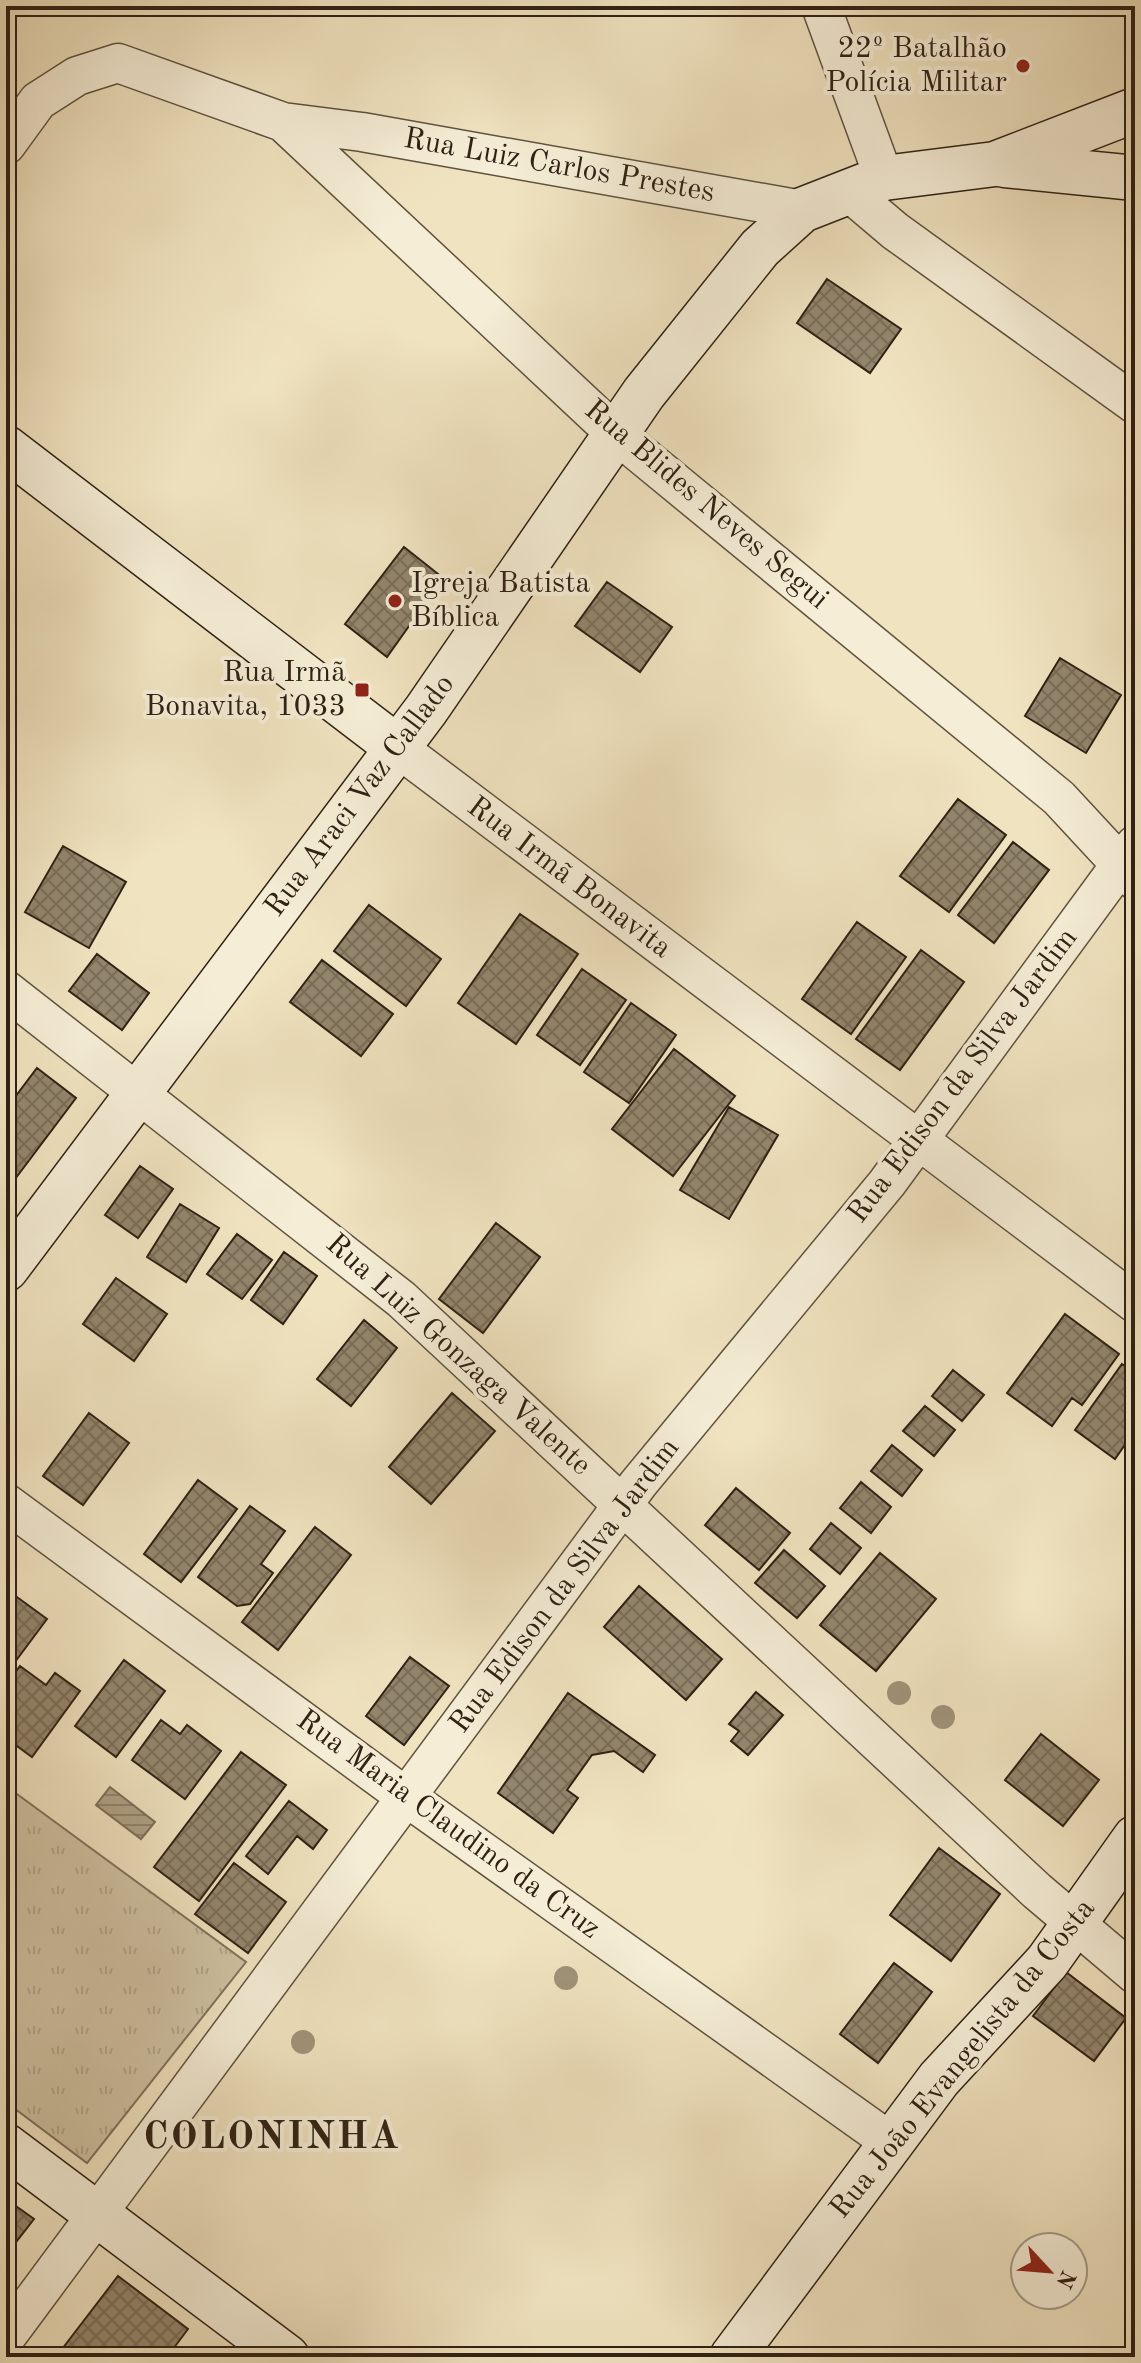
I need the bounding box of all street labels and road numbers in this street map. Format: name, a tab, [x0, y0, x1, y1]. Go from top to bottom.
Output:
street label: Rua Luiz Carlos Prestes	[401, 124, 717, 208]
street label: Rua Blides Neves Segui	[578, 395, 834, 615]
street label: Rua Araci Vaz Callado	[260, 670, 460, 922]
street label: Rua Irmã Bonavita	[461, 792, 677, 964]
street label: Rua Edison da Silva Jardim	[843, 923, 1083, 1229]
street label: Rua Luiz Gonzaga Valente	[320, 1229, 596, 1481]
street label: Rua Edison da Silva Jardim	[445, 1433, 685, 1739]
street label: Rua Maria Claudino da Cruz	[291, 1705, 605, 1945]
street label: Rua João Evangelista da Costa	[825, 1893, 1101, 2225]

